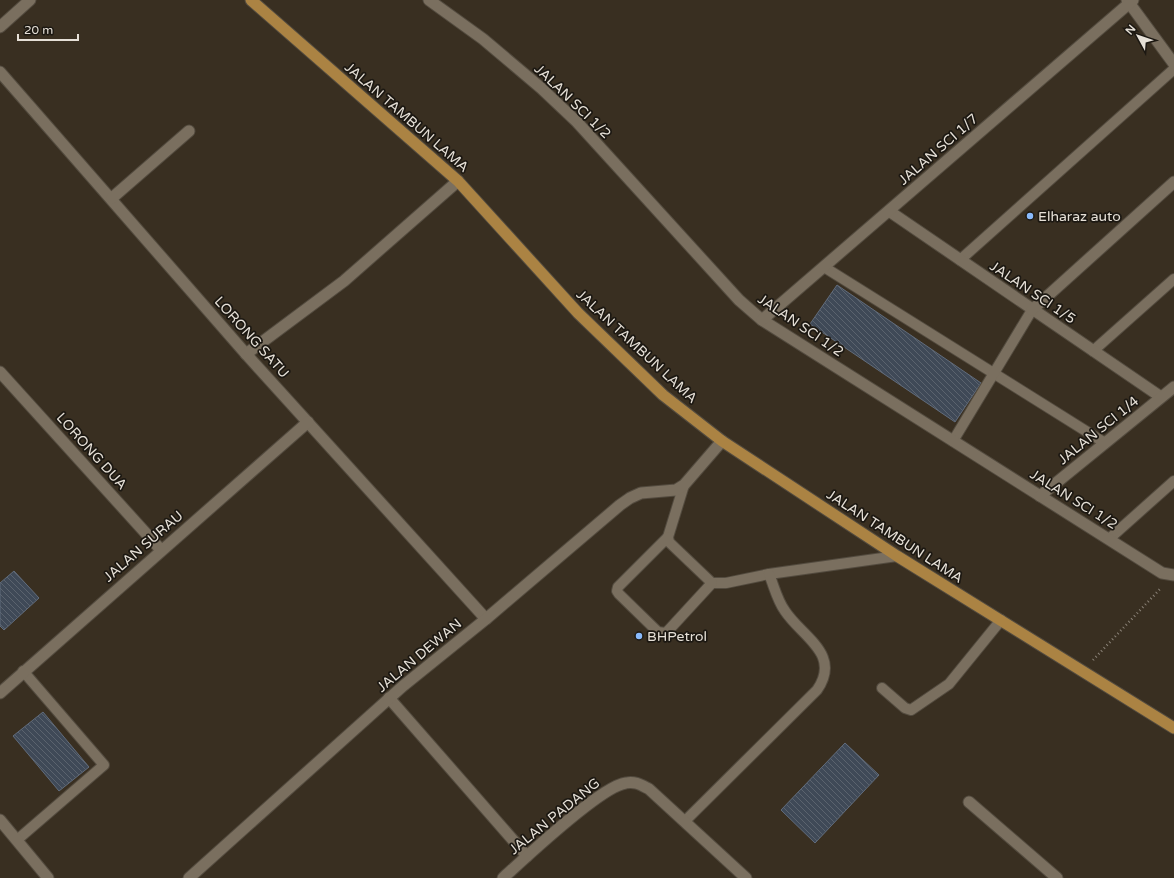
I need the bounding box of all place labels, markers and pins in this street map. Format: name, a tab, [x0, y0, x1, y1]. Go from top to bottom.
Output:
place label: Elharaz auto	[1038, 208, 1121, 225]
marker: Elharaz auto	[1025, 211, 1035, 221]
place label: BHPetrol	[647, 628, 707, 645]
marker: BHPetrol	[634, 631, 644, 641]

